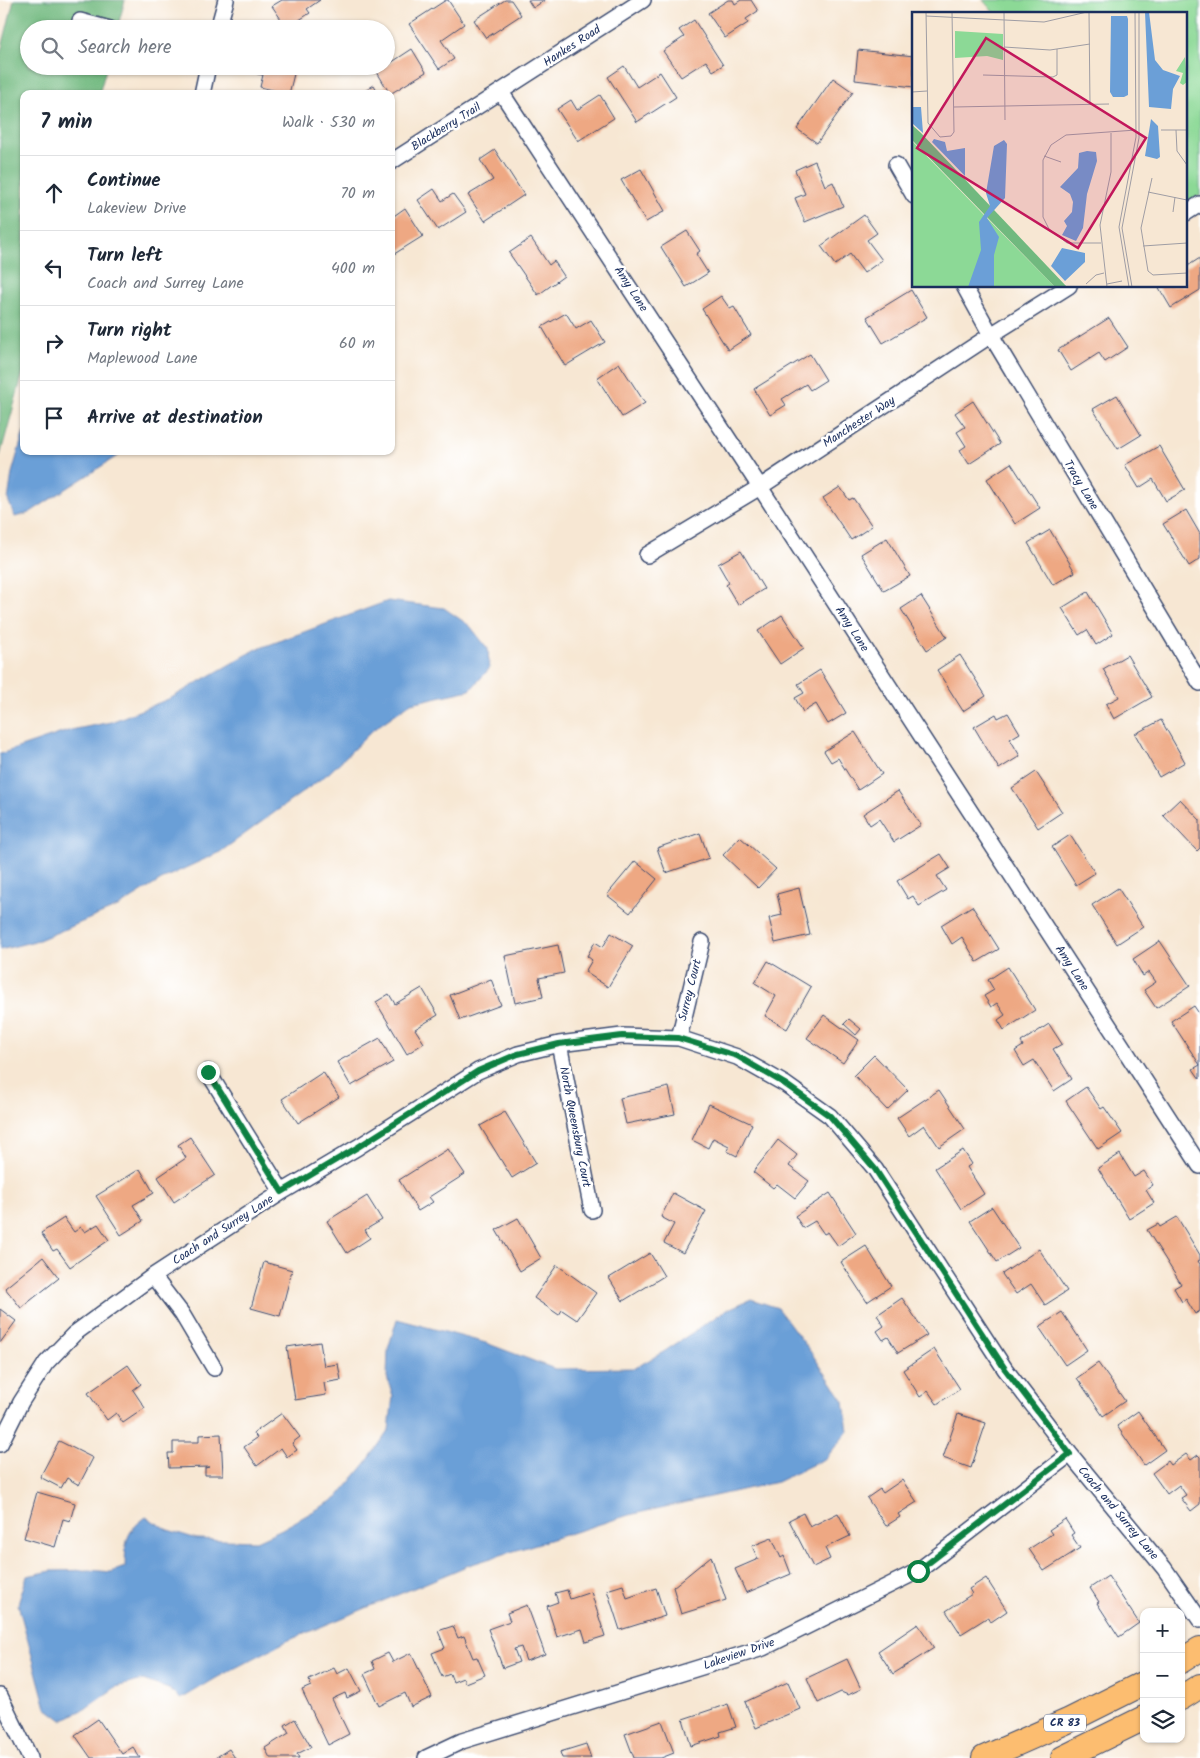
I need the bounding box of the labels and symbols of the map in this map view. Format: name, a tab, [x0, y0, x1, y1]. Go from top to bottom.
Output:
inset map	[912, 12, 1188, 288]
street label: Hankes Road	[540, 20, 605, 72]
street label: Blackberry Trail	[407, 98, 485, 156]
street label: Amy Lane	[609, 262, 653, 316]
street label: Manchester Way	[819, 391, 899, 453]
street label: Tracy Lane	[1058, 456, 1104, 514]
street label: Amy Lane	[830, 602, 874, 656]
street label: Amy Lane	[1050, 941, 1094, 995]
street label: Surrey Court	[673, 957, 707, 1023]
route end	[197, 1061, 220, 1084]
street label: North Queensbury Court	[554, 1065, 596, 1189]
street label: Coach and Surrey Lane	[169, 1190, 278, 1270]
street label: Coach and Surrey Lane	[1073, 1462, 1163, 1565]
route start	[907, 1560, 930, 1583]
street label: Lakeview Drive	[701, 1633, 778, 1675]
road number: CR 83	[1044, 1715, 1086, 1732]

